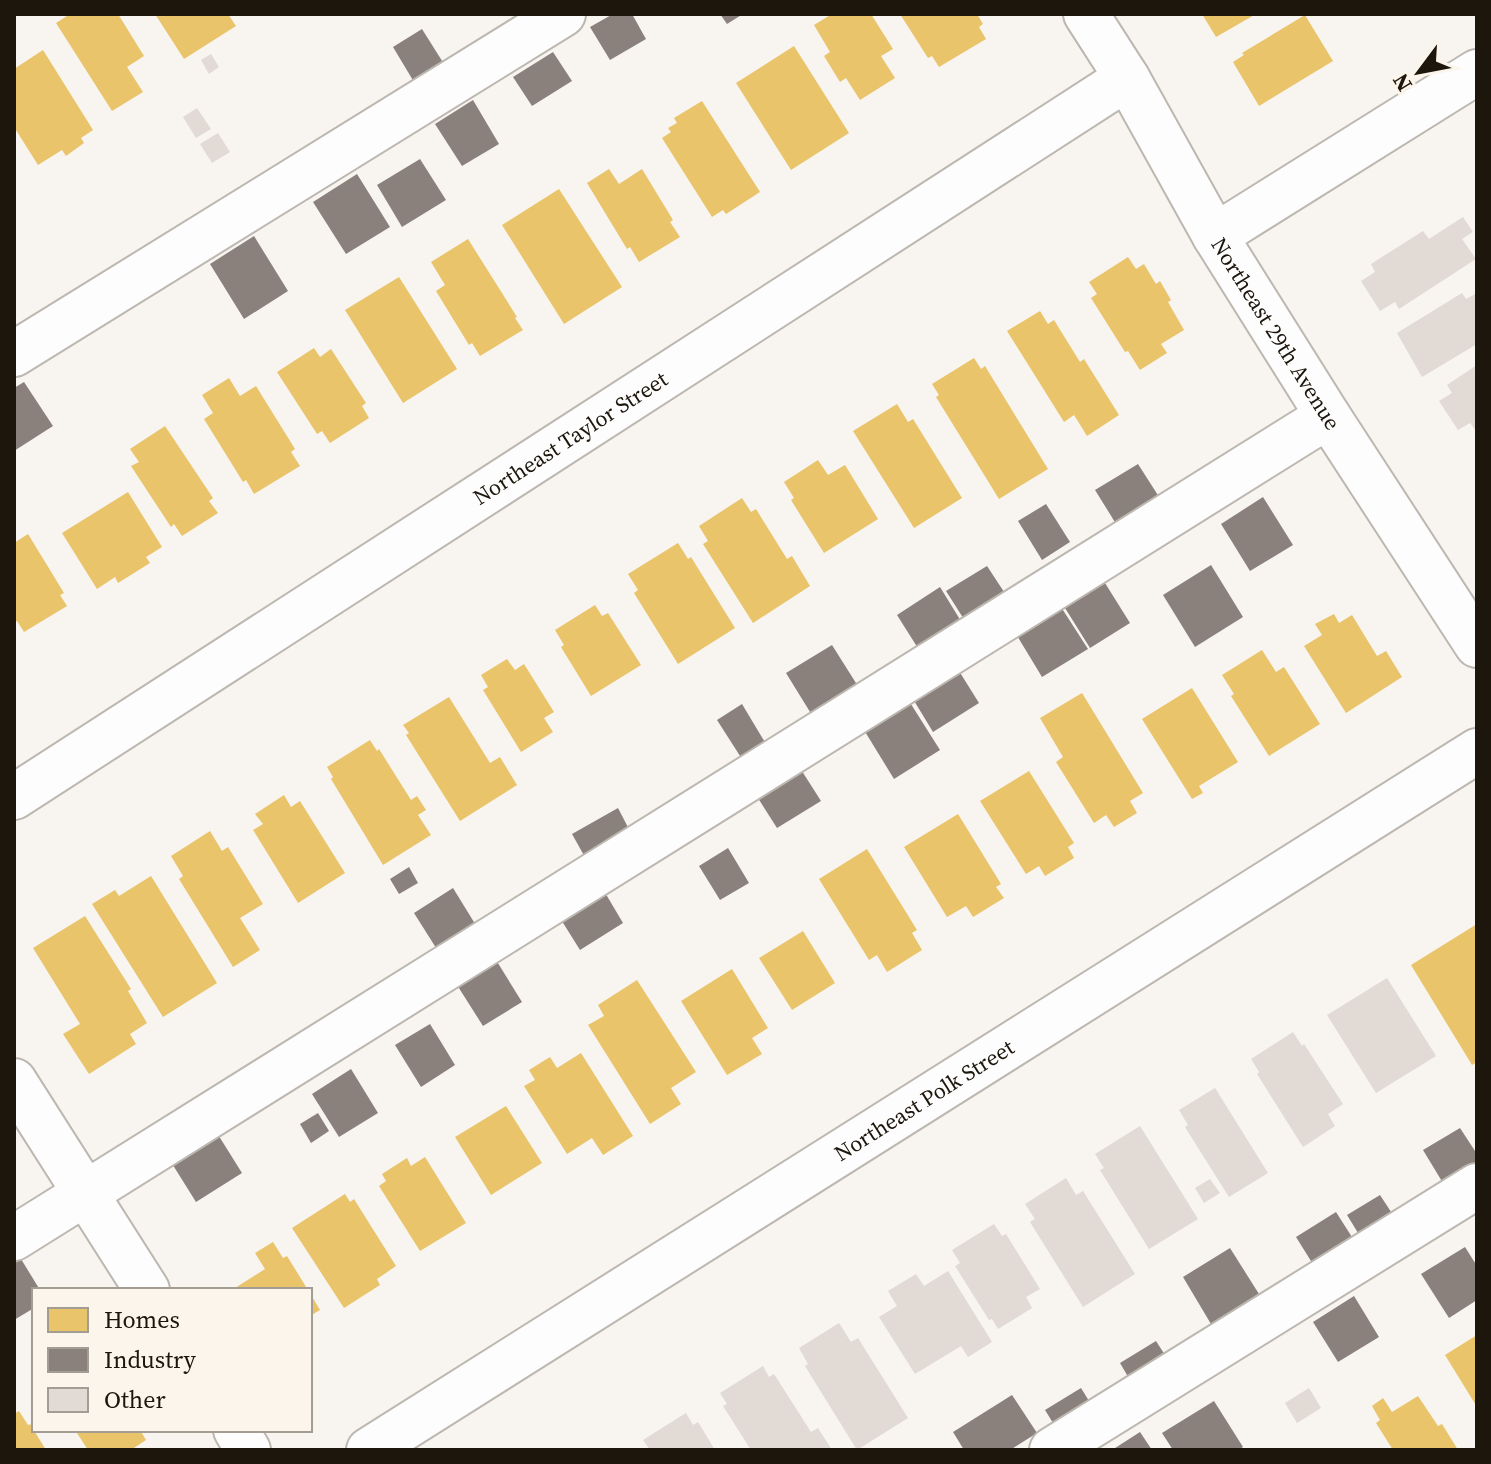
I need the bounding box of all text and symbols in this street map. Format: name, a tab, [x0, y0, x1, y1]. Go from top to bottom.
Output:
north arrow	[1379, 32, 1459, 112]
text: N	[1385, 68, 1419, 97]
street label: Northeast 29th Avenue	[1204, 232, 1348, 436]
street label: Northeast Taylor Street	[467, 363, 674, 512]
street label: Northeast Polk Street	[828, 1032, 1020, 1168]
legend	[32, 1288, 312, 1432]
text: Homes	[104, 1303, 180, 1336]
text: Industry	[104, 1343, 196, 1376]
text: Other	[104, 1383, 166, 1416]

